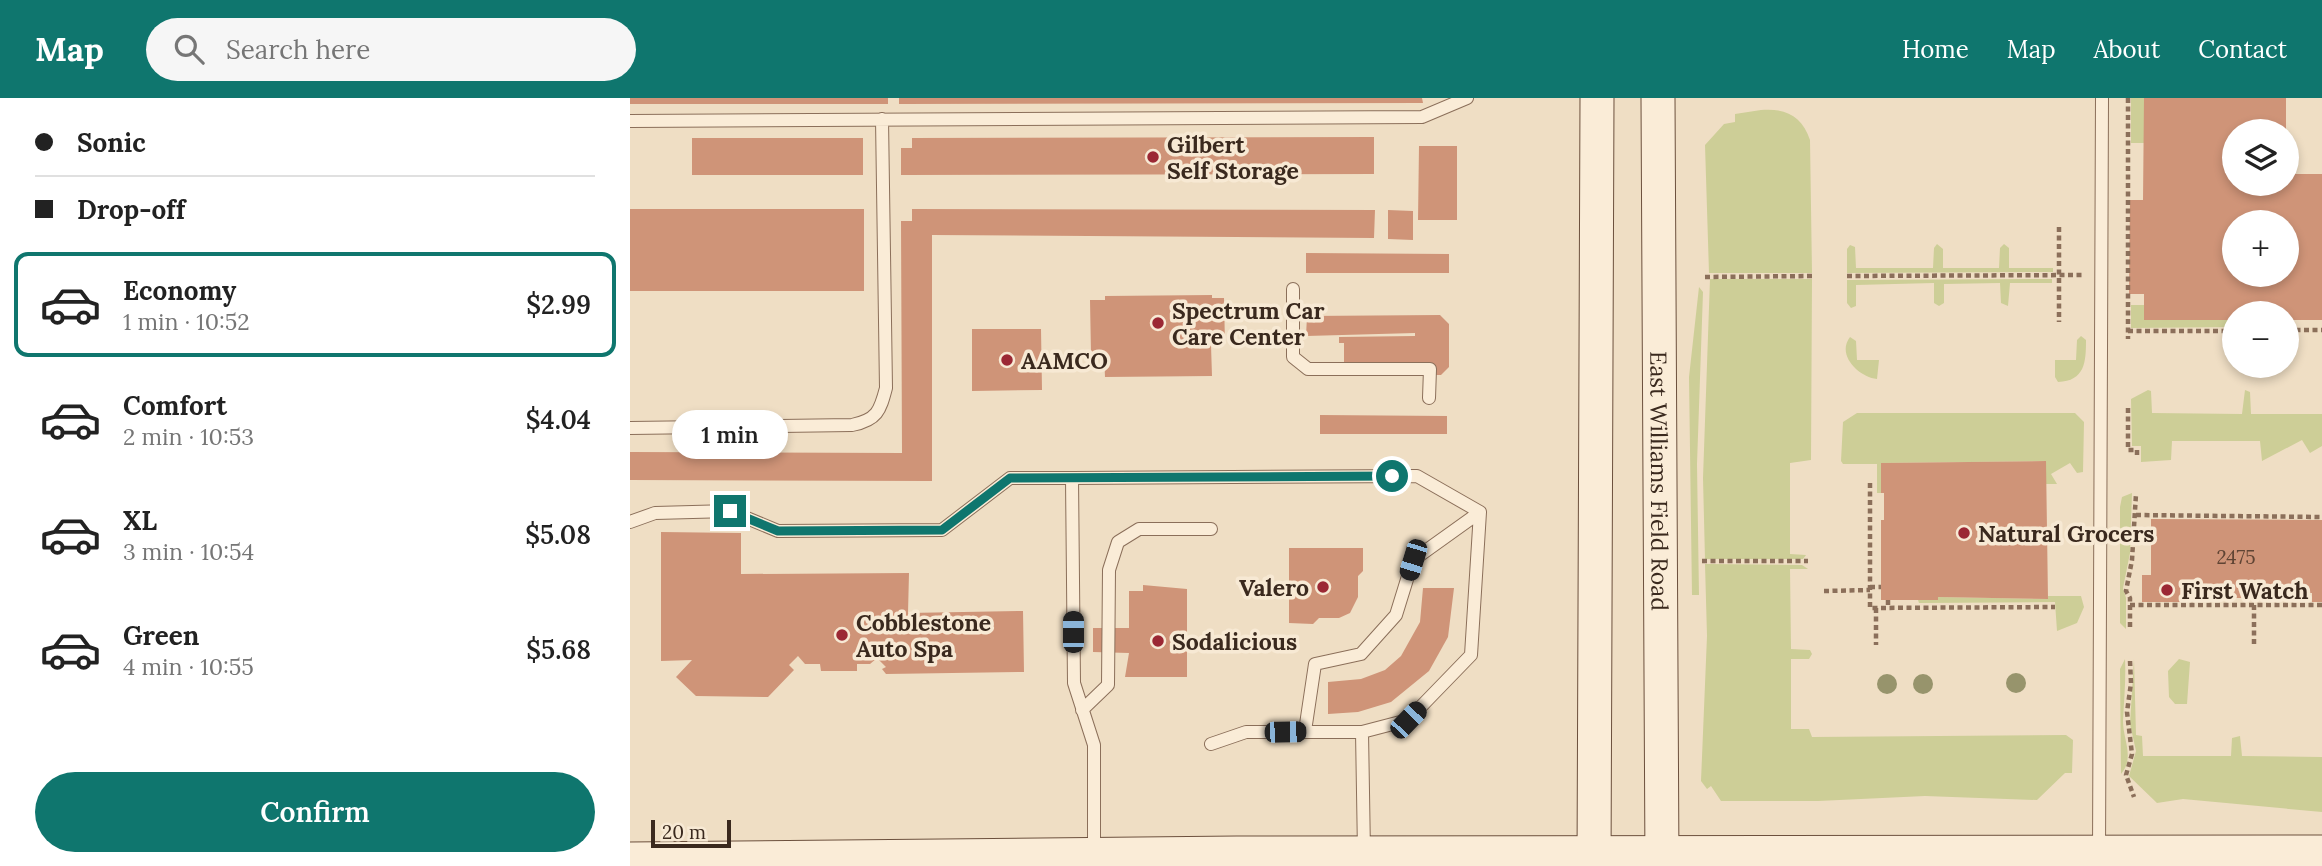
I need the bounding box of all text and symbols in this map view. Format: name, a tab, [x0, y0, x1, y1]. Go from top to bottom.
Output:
search box	[146, 18, 636, 81]
text: Map	[35, 28, 104, 70]
icon: search	[170, 30, 208, 68]
text: Search here	[226, 33, 370, 66]
text: Home	[1902, 34, 1969, 65]
text: Map	[2007, 34, 2056, 65]
text: About	[2094, 34, 2160, 65]
text: Contact	[2198, 34, 2287, 65]
map controls	[2222, 119, 2299, 378]
button: layers	[2222, 119, 2299, 196]
text: Sonic	[77, 126, 146, 159]
place label: Gilbert Self Storage	[1167, 130, 1299, 185]
marker: Gilbert Self Storage	[1145, 149, 1161, 165]
text: Drop-off	[77, 193, 185, 226]
button: +	[2222, 210, 2299, 287]
icon: car	[39, 273, 102, 336]
text: Economy	[123, 274, 236, 307]
text: $2.99	[526, 288, 591, 321]
place label: Spectrum Car Care Center	[1172, 296, 1325, 351]
button: −	[2222, 301, 2299, 378]
text: 1 min · 10:52	[123, 307, 250, 336]
marker: Spectrum Car Care Center	[1150, 315, 1166, 331]
place label: AAMCO	[1021, 346, 1108, 375]
street label: East Williams Field Road	[1645, 351, 1675, 611]
marker: AAMCO	[999, 352, 1015, 368]
icon: car	[39, 388, 102, 451]
text: Comfort	[123, 389, 227, 422]
text: $4.04	[526, 403, 591, 436]
callout: 1 min	[672, 410, 788, 458]
text: 1 min	[701, 420, 759, 449]
text: 2 min · 10:53	[123, 422, 254, 451]
route start	[1376, 460, 1408, 492]
route end	[714, 495, 746, 527]
icon: car	[39, 503, 102, 566]
text: XL	[123, 504, 157, 537]
text: $5.08	[525, 518, 591, 551]
place label: Natural Grocers	[1978, 519, 2155, 548]
marker: Natural Grocers	[1956, 525, 1972, 541]
text: 3 min · 10:54	[123, 537, 254, 566]
car	[1397, 537, 1430, 583]
house number: 2475	[2216, 545, 2256, 569]
place label: Valero	[1239, 573, 1309, 602]
place label: First Watch	[2181, 576, 2308, 605]
marker: Valero	[1315, 579, 1331, 595]
marker: First Watch	[2159, 582, 2175, 598]
place label: Cobblestone Auto Spa	[856, 608, 991, 663]
car	[1063, 611, 1084, 653]
icon: car	[39, 618, 102, 681]
text: Green	[123, 619, 199, 652]
marker: Cobblestone Auto Spa	[834, 627, 850, 643]
place label: Sodalicious	[1172, 627, 1297, 656]
text: $5.68	[526, 633, 591, 666]
marker: Sodalicious	[1150, 633, 1166, 649]
text: 4 min · 10:55	[123, 652, 254, 681]
car	[1386, 698, 1431, 742]
car	[1264, 721, 1307, 743]
button: Confirm	[35, 772, 595, 852]
scale bar	[651, 817, 732, 849]
text: 20 m	[662, 820, 706, 844]

